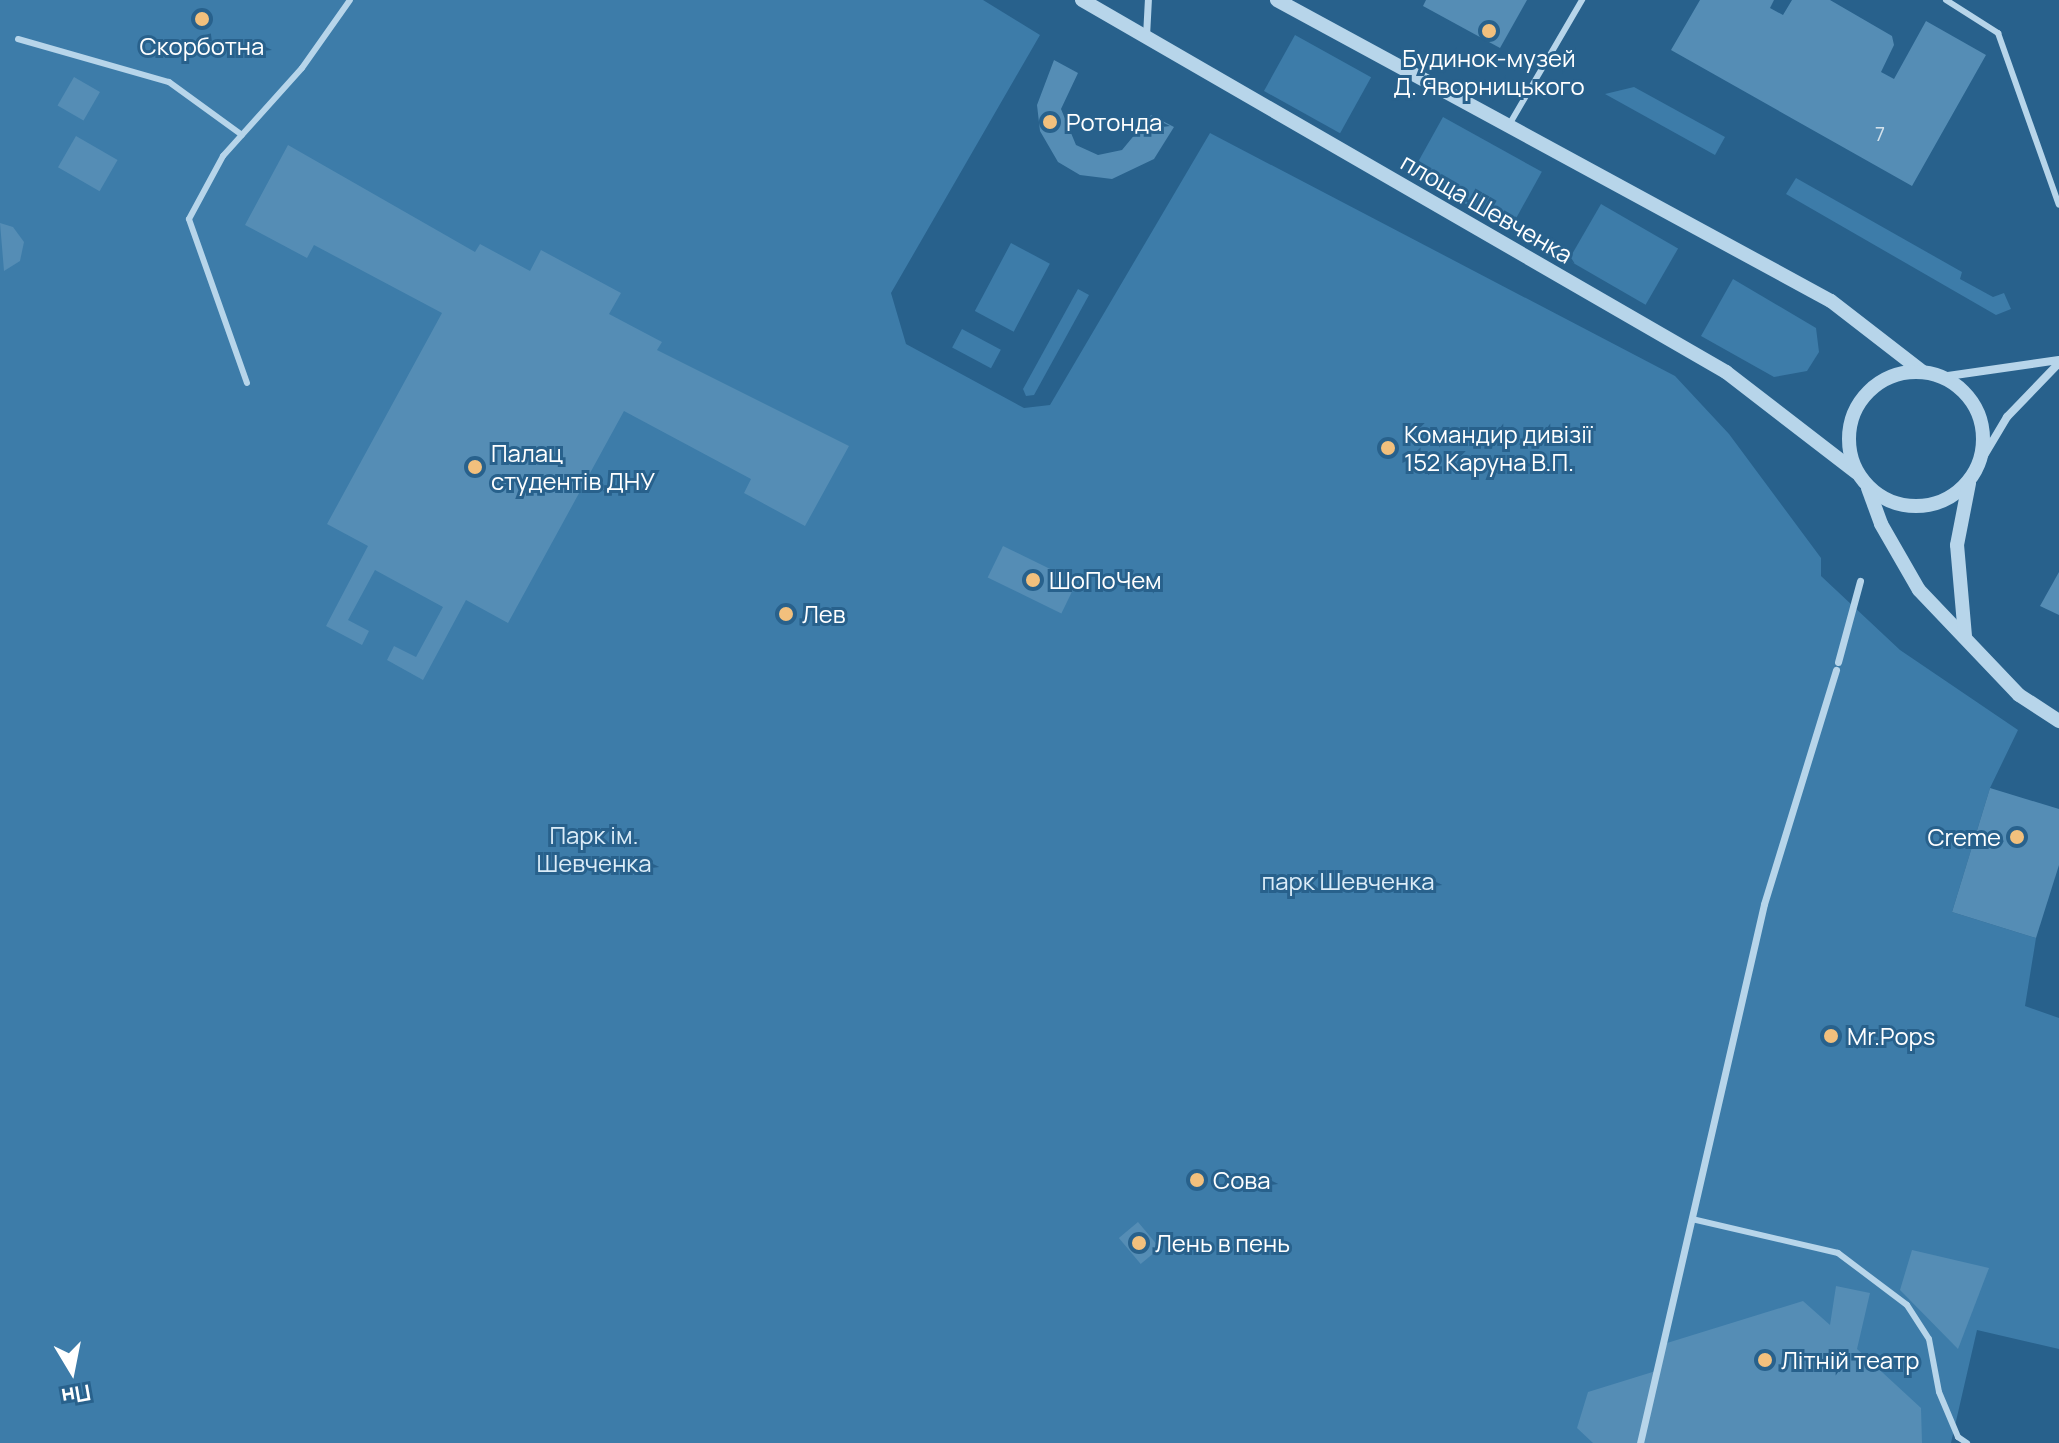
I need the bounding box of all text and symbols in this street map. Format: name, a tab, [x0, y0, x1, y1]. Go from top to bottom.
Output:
marker: Скорботна	[193, 10, 211, 28]
marker: Будинок-музей Д. Яворницького	[1480, 22, 1498, 40]
place label: Скорботна	[140, 32, 264, 60]
place label: Будинок-музей Д. Яворницького	[1393, 44, 1585, 100]
place label: Ротонда	[1066, 108, 1162, 136]
marker: Ротонда	[1041, 113, 1059, 131]
house number: 7	[1875, 121, 1885, 145]
street label: площа Шевченка	[1396, 147, 1578, 269]
place label: Командир дивізії 152 Каруна В.П.	[1404, 420, 1592, 476]
place label: Палац студентів ДНУ	[491, 439, 655, 495]
marker: Командир дивізії 152 Каруна В.П.	[1379, 439, 1397, 457]
marker: Палац студентів ДНУ	[466, 458, 484, 476]
place label: ШоПоЧем	[1049, 566, 1162, 594]
marker: ШоПоЧем	[1024, 571, 1042, 589]
place label: Лев	[802, 600, 846, 628]
marker: Лев	[777, 605, 795, 623]
park label: Парк iм. Шевченка	[536, 821, 652, 877]
place label: Creme	[1927, 823, 2001, 851]
marker: Creme	[2008, 828, 2026, 846]
park label: парк Шевченка	[1261, 867, 1435, 895]
place label: Mr.Pops	[1847, 1022, 1935, 1050]
marker: Mr.Pops	[1822, 1027, 1840, 1045]
place label: Сова	[1213, 1166, 1271, 1194]
marker: Сова	[1188, 1171, 1206, 1189]
place label: Лень в пень	[1155, 1229, 1290, 1257]
marker: Лень в пень	[1130, 1234, 1148, 1252]
north arrow	[32, 1331, 112, 1411]
place label: Літній театр	[1781, 1346, 1919, 1374]
marker: Літній театр	[1756, 1351, 1774, 1369]
text: Пн	[59, 1377, 93, 1412]

